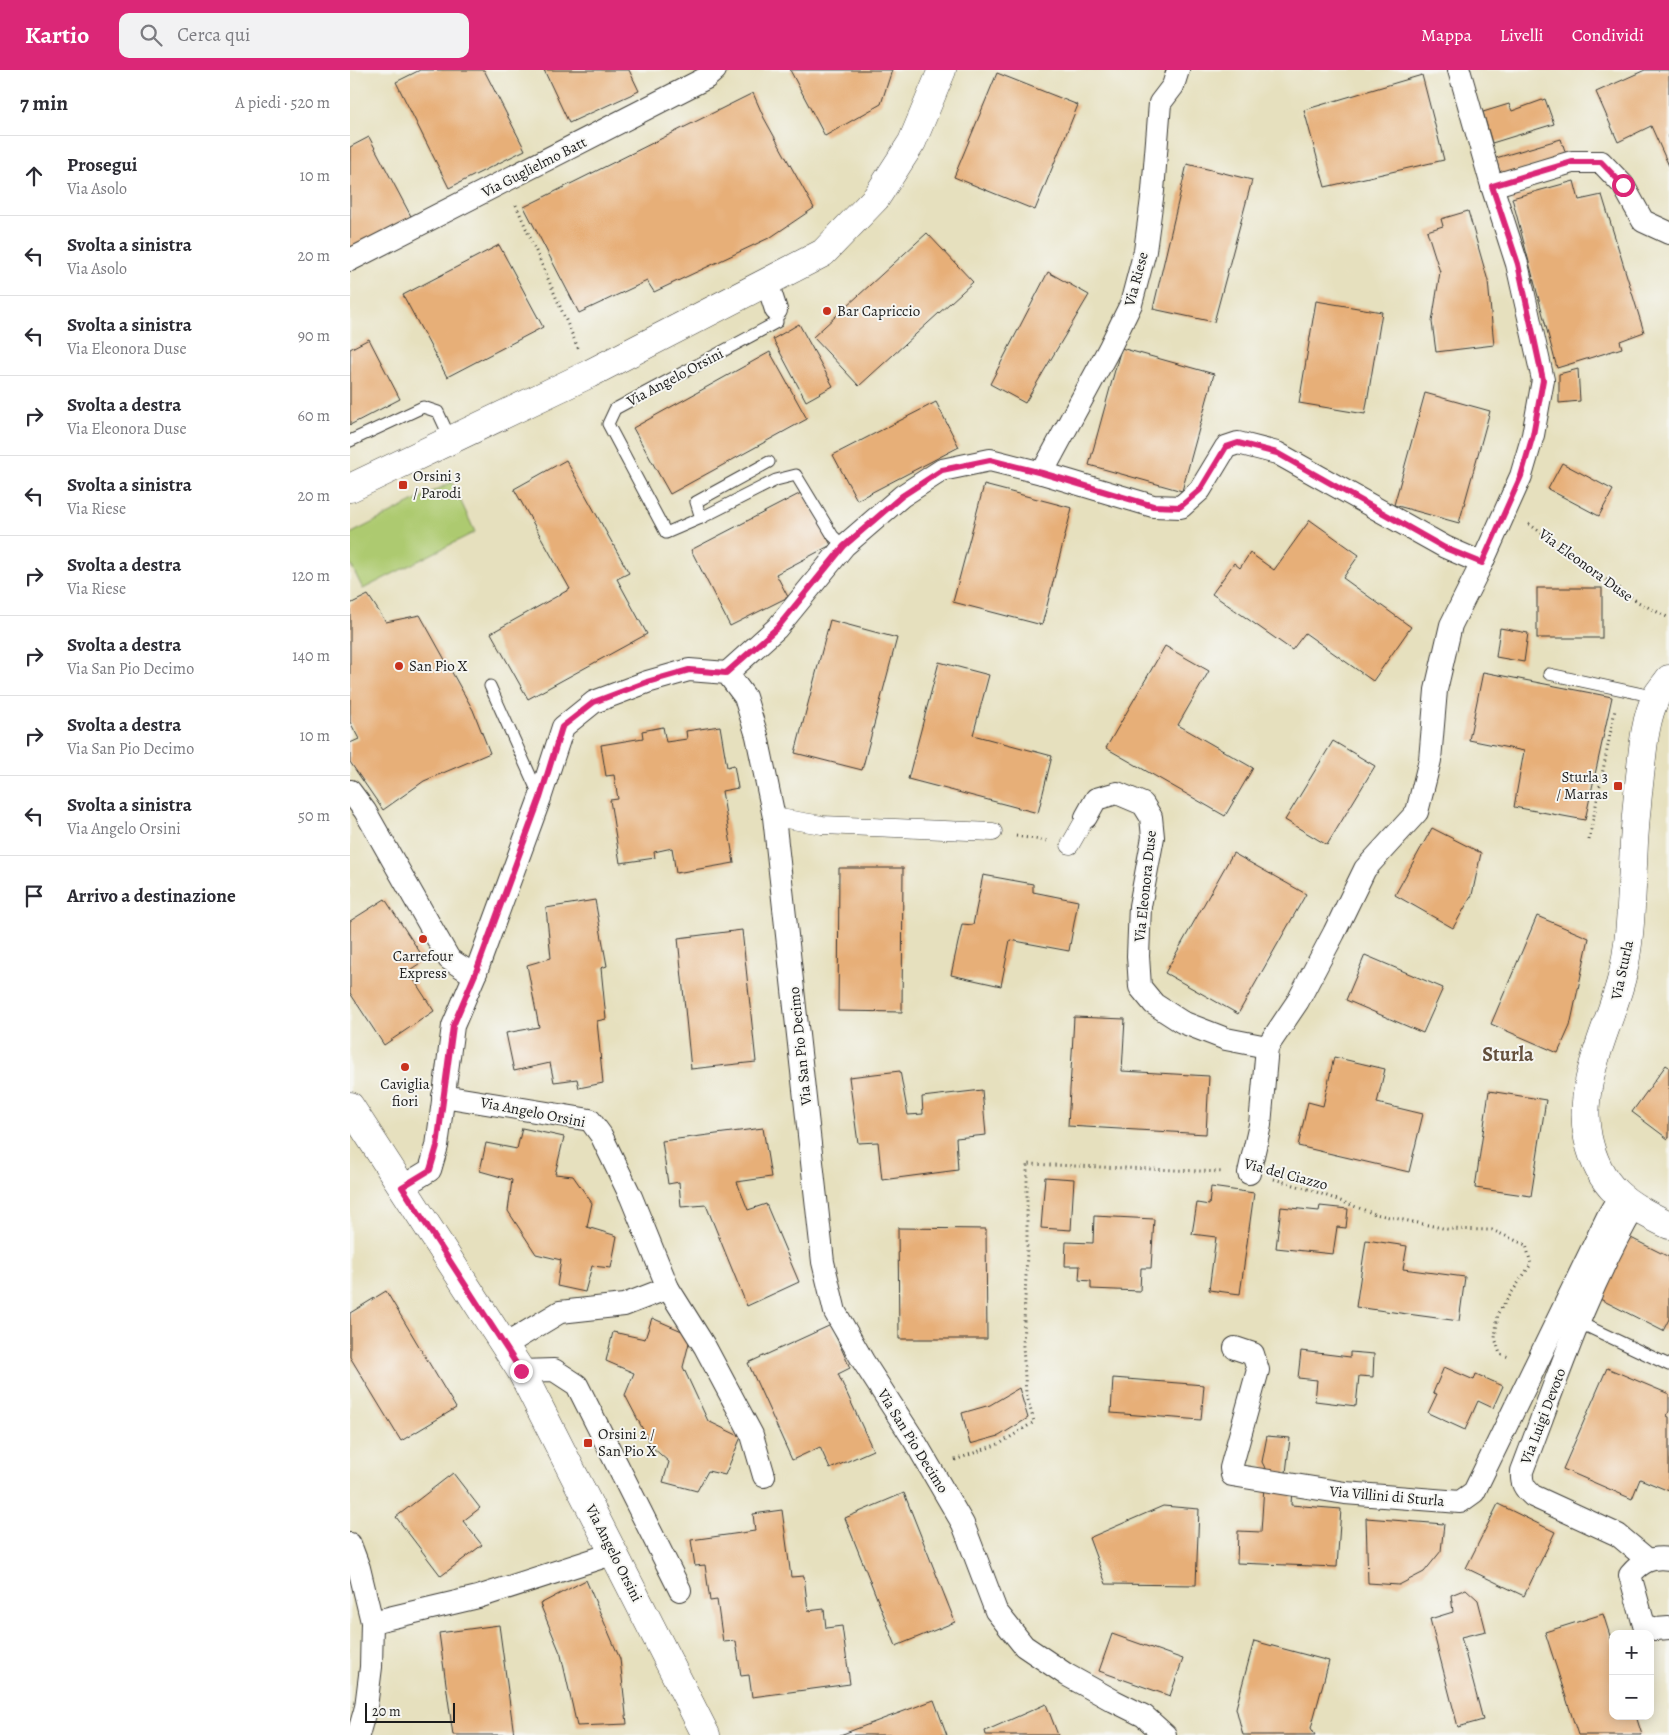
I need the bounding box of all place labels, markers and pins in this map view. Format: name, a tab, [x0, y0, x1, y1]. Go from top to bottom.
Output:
place label: Bar Capriccio	[837, 301, 920, 321]
marker: Bar Capriccio	[821, 305, 833, 317]
place label: Orsini 3 / Parodi	[413, 466, 461, 503]
marker: Orsini 3 / Parodi	[397, 479, 409, 491]
place label: San Pio X	[409, 656, 468, 676]
marker: San Pio X	[393, 660, 405, 672]
place label: Sturla 3 / Marras	[1556, 767, 1608, 804]
marker: Sturla 3 / Marras	[1612, 780, 1624, 792]
marker: Carrefour Express	[417, 933, 429, 945]
place label: Carrefour Express	[393, 946, 453, 983]
marker: Caviglia fiori	[399, 1061, 411, 1073]
place label: Caviglia fiori	[380, 1074, 430, 1111]
place label: Orsini 2 / San Pio X	[598, 1424, 657, 1461]
marker: Orsini 2 / San Pio X	[582, 1437, 594, 1449]

